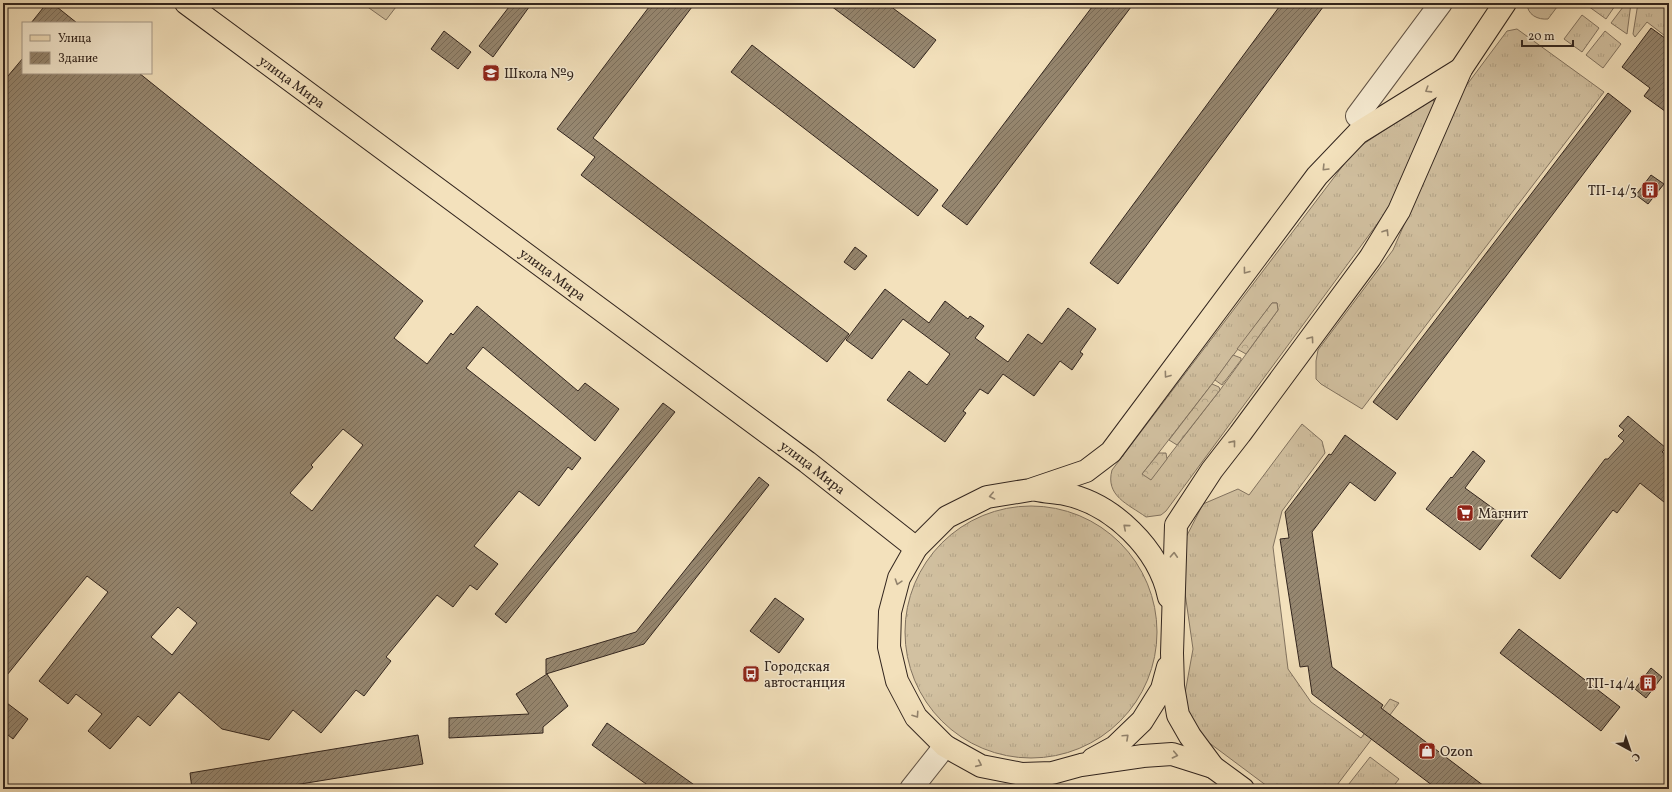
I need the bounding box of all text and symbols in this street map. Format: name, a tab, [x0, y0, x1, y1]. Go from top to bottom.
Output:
legend	[22, 22, 152, 74]
scale bar	[1522, 22, 1573, 48]
text: 20 m	[1528, 29, 1555, 45]
text: Улица	[58, 31, 91, 47]
text: Здание	[58, 51, 98, 67]
street label: улица Мира	[254, 52, 328, 114]
school or university icon: Школа №9	[481, 63, 501, 83]
place label: Школа №9	[504, 65, 574, 84]
one-way arrow	[1425, 86, 1432, 93]
one-way arrow	[1322, 163, 1330, 171]
building icon: ТП-14/3	[1640, 180, 1660, 200]
place label: ТП-14/3	[1588, 182, 1637, 201]
one-way arrow	[1381, 229, 1388, 236]
street label: улица Мира	[515, 244, 589, 306]
one-way arrow	[1243, 267, 1250, 274]
one-way arrow	[1306, 336, 1313, 343]
one-way arrow	[1165, 371, 1172, 378]
street label: улица Мира	[775, 437, 849, 500]
one-way arrow	[1229, 440, 1236, 448]
one-way arrow	[989, 492, 995, 500]
supermarket icon: Магнит	[1455, 503, 1475, 523]
place label: Магнит	[1478, 505, 1528, 524]
one-way arrow	[1123, 524, 1131, 531]
one-way arrow	[1170, 552, 1179, 558]
one-way arrow	[895, 579, 903, 586]
place label: Городская автостанция	[764, 658, 845, 693]
bus stop icon: Городская автостанция	[741, 664, 761, 684]
building icon: ТП-14/4	[1638, 673, 1658, 693]
place label: ТП-14/4	[1586, 675, 1635, 694]
one-way arrow	[911, 711, 919, 718]
north arrow	[1610, 730, 1650, 770]
one-way arrow	[1121, 734, 1129, 742]
shop icon: Ozon	[1417, 741, 1437, 761]
place label: Ozon	[1440, 743, 1473, 762]
text: С	[1628, 748, 1643, 765]
one-way arrow	[1172, 751, 1179, 759]
one-way arrow	[975, 759, 982, 767]

